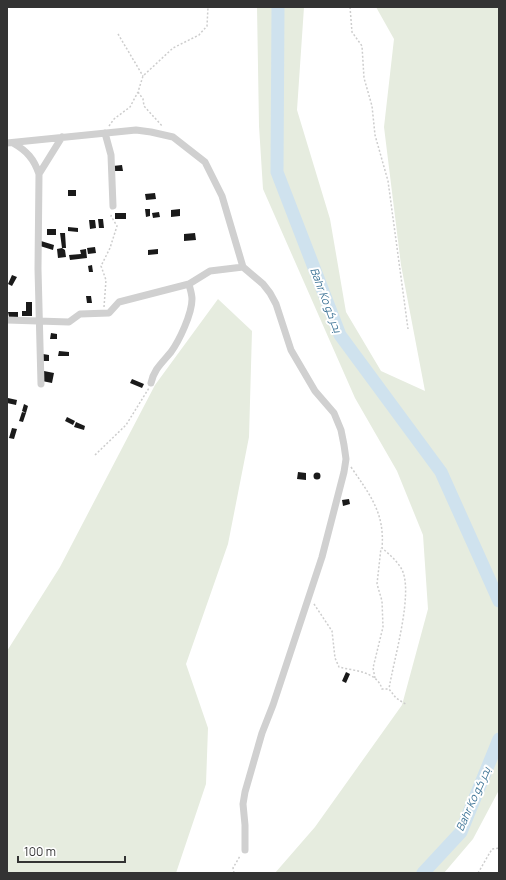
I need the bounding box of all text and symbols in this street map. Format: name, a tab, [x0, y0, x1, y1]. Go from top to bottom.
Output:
water label: Bahr Ko بحر كو	[307, 265, 346, 336]
water label: Bahr Ko بحر كو	[452, 763, 494, 833]
scale bar	[18, 838, 125, 864]
text: 100 m	[24, 843, 56, 860]

